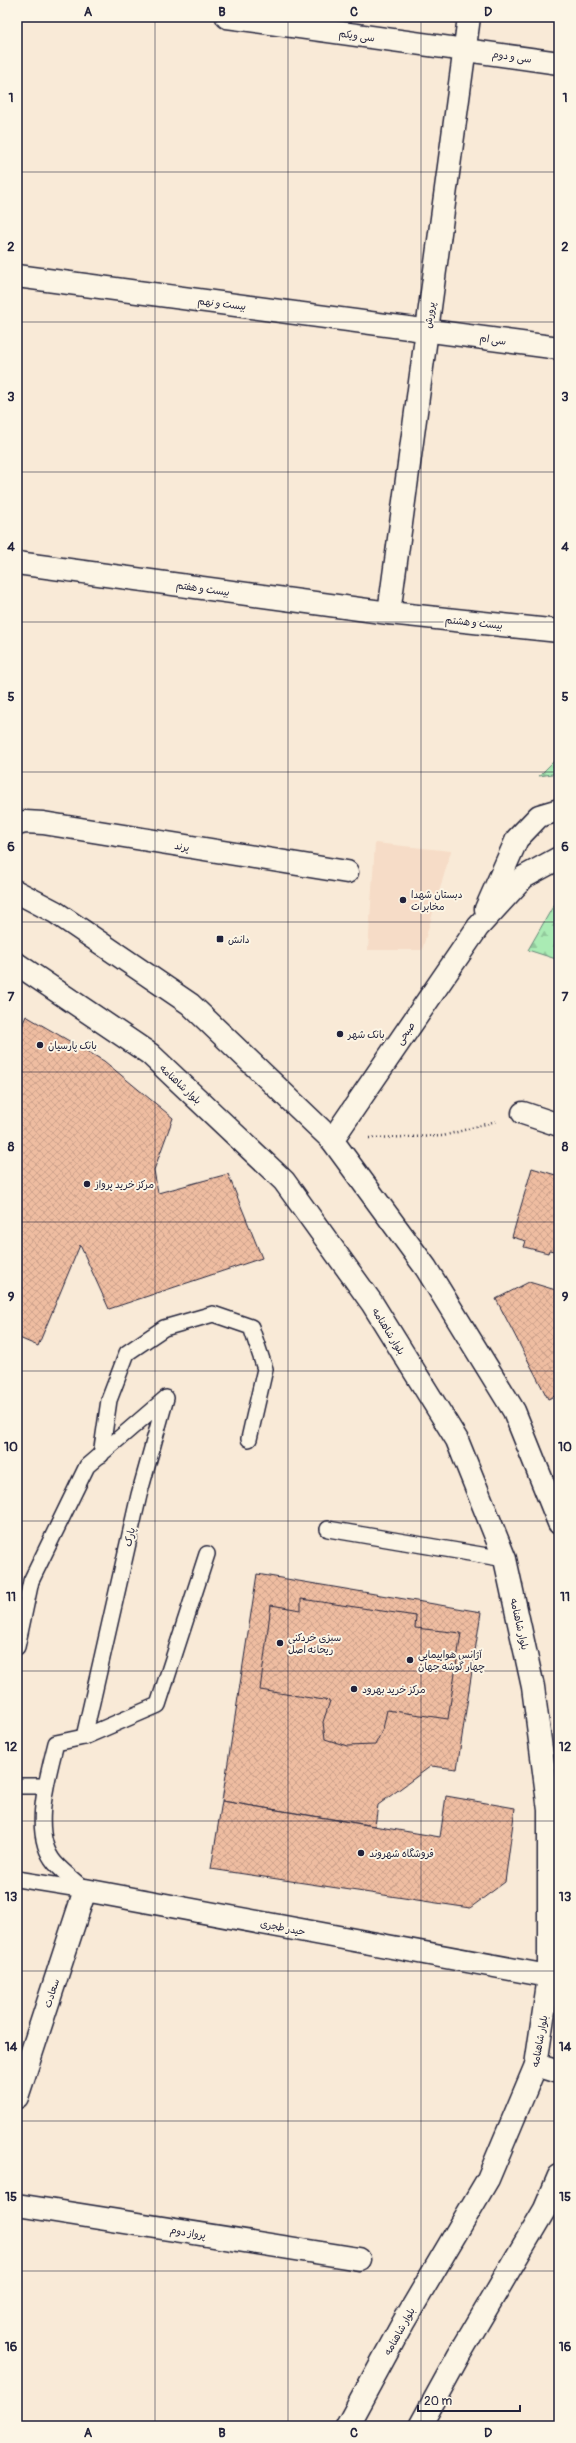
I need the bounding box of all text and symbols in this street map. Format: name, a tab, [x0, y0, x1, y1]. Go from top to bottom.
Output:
text: A	[84, 4, 93, 20]
text: B	[218, 4, 226, 20]
text: C	[350, 4, 358, 20]
text: D	[484, 4, 492, 20]
street label: سی ویکم	[338, 28, 376, 45]
street label: سی و دوم	[491, 48, 533, 68]
text: 1	[8, 90, 14, 106]
text: 1	[562, 90, 568, 106]
text: 2	[7, 239, 15, 255]
text: 2	[561, 239, 569, 255]
street label: بیست و نهم	[197, 295, 247, 314]
street label: پرورش	[422, 301, 438, 329]
street label: سی ام	[479, 332, 507, 349]
text: 3	[7, 389, 15, 405]
text: 3	[561, 389, 569, 405]
text: 4	[7, 539, 15, 555]
text: 4	[561, 539, 569, 555]
street label: بیست و هفتم	[175, 579, 231, 600]
street label: بیست و هشتم	[444, 614, 503, 633]
text: 5	[7, 689, 15, 705]
text: 5	[561, 689, 569, 705]
text: 6	[7, 839, 15, 855]
text: 6	[561, 839, 569, 855]
street label: پرند	[173, 840, 190, 854]
place label: دبستان شهدا مخابرات	[411, 889, 463, 913]
marker: دبستان شهدا مخابرات	[398, 895, 408, 905]
marker: دانش	[215, 934, 225, 944]
place label: دانش	[228, 934, 250, 946]
text: 7	[8, 989, 15, 1005]
text: 7	[562, 989, 569, 1005]
street label: صبحی	[394, 1020, 419, 1048]
marker: بانک شهر	[335, 1029, 345, 1039]
place label: بانک شهر	[347, 1029, 385, 1041]
marker: بانک پارسیان	[35, 1040, 45, 1050]
place label: بانک پارسیان	[48, 1040, 97, 1052]
street label: بلوار شاهنامه	[157, 1062, 204, 1107]
text: 8	[8, 1139, 15, 1155]
text: 8	[562, 1139, 569, 1155]
marker: مرکز خرید پرواز	[82, 1179, 92, 1189]
place label: مرکز خرید پرواز	[94, 1179, 154, 1191]
text: 9	[8, 1289, 15, 1305]
text: 9	[562, 1289, 569, 1305]
street label: بلوار شاهنامه	[369, 1306, 407, 1357]
text: 10	[4, 1439, 18, 1455]
text: 10	[558, 1439, 572, 1455]
street label: پارک	[122, 1526, 138, 1548]
text: 11	[6, 1589, 16, 1605]
text: 11	[560, 1589, 570, 1605]
street label: بلوار شاهنامه	[507, 1597, 531, 1651]
place label: سبزی خردکنی ریحانه اصل	[288, 1632, 342, 1656]
marker: سبزی خردکنی ریحانه اصل	[275, 1638, 285, 1648]
place label: آژانس هواپیمایی چهار گوشه جهان	[418, 1649, 485, 1673]
marker: آژانس هواپیمایی چهار گوشه جهان	[405, 1655, 415, 1665]
marker: مرکز خرید بهرود	[349, 1684, 359, 1694]
place label: مرکز خرید بهرود	[362, 1684, 426, 1696]
text: 12	[5, 1739, 17, 1755]
text: 12	[559, 1739, 571, 1755]
marker: فروشگاه شهروند	[356, 1848, 366, 1858]
place label: فروشگاه شهروند	[369, 1848, 434, 1860]
text: 13	[5, 1889, 17, 1905]
text: 13	[559, 1889, 571, 1905]
street label: حیدر طجری	[259, 1918, 307, 1938]
street label: سعادت	[42, 1977, 62, 2009]
street label: بلوار شاهنامه	[530, 2014, 550, 2068]
text: 14	[5, 2039, 18, 2055]
text: 14	[559, 2039, 572, 2055]
text: 15	[5, 2189, 17, 2205]
text: 15	[559, 2189, 571, 2205]
street label: پرواز دوم	[169, 2224, 207, 2244]
street label: بلوار شاهنامه	[382, 2306, 418, 2357]
text: 16	[5, 2339, 18, 2355]
text: 16	[559, 2339, 572, 2355]
scale bar	[418, 2387, 520, 2413]
text: 20 m	[424, 2394, 453, 2409]
text: A	[84, 2425, 93, 2441]
text: B	[218, 2425, 226, 2441]
text: C	[350, 2425, 358, 2441]
text: D	[484, 2425, 492, 2441]

